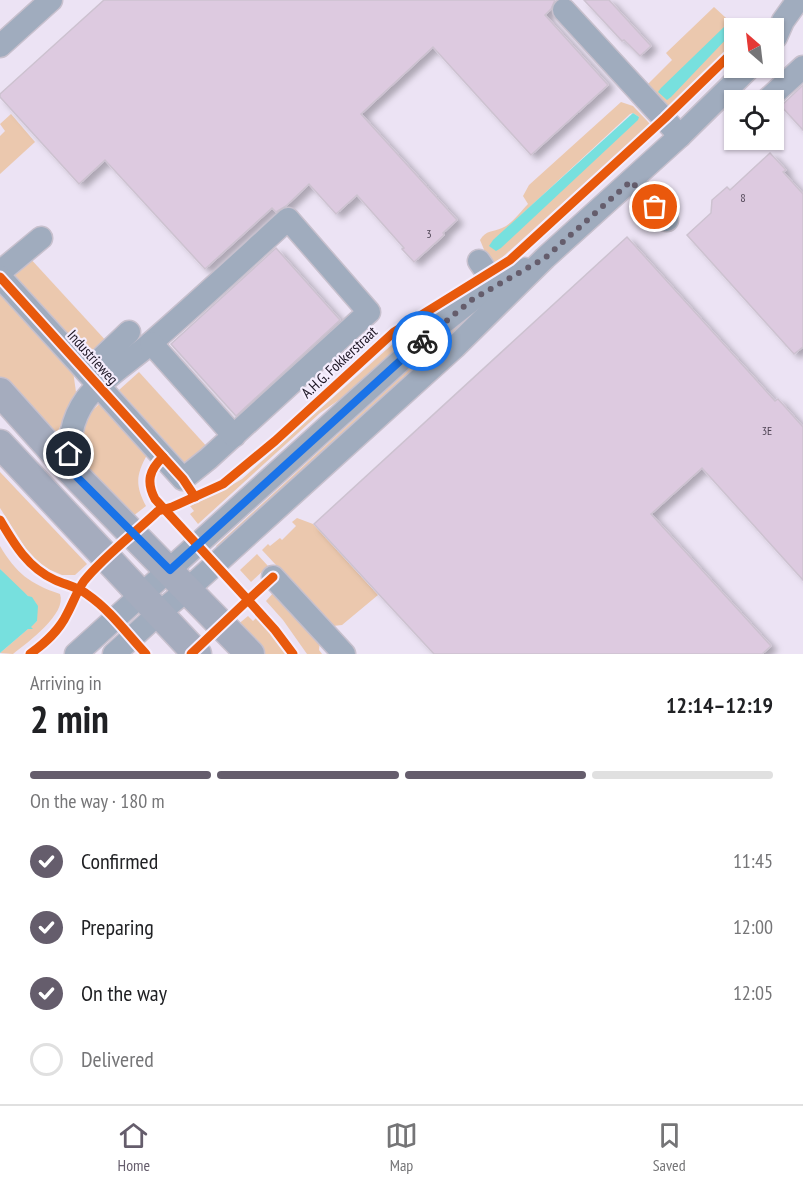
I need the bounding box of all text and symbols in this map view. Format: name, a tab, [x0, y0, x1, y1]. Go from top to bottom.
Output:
north arrow	[724, 18, 784, 78]
map controls	[724, 18, 784, 150]
button: locate	[724, 90, 784, 150]
pin	[629, 181, 680, 232]
icon: bag	[638, 190, 671, 223]
house number: 8	[740, 190, 746, 205]
house number: 3	[426, 226, 432, 241]
courier	[392, 311, 452, 371]
street label: A.H.G. Fokkerstraat	[297, 322, 381, 402]
icon: bike	[406, 325, 439, 358]
street label: Industrieweg	[64, 326, 122, 388]
house number: 3E	[762, 423, 772, 438]
pin	[43, 428, 94, 479]
icon: home	[52, 437, 85, 470]
text: Arriving in	[30, 670, 102, 696]
text: 12:14–12:19	[666, 691, 773, 719]
text: 2 min	[30, 693, 109, 744]
text: On the way · 180 m	[30, 788, 165, 814]
icon: check	[30, 845, 63, 878]
text: Confirmed	[81, 847, 158, 875]
text: 11:45	[733, 848, 773, 874]
icon: check	[30, 911, 63, 944]
text: Preparing	[81, 913, 154, 941]
text: 12:00	[733, 914, 773, 940]
icon: check	[30, 977, 63, 1010]
text: On the way	[81, 979, 167, 1007]
text: 12:05	[733, 980, 773, 1006]
text: Delivered	[81, 1045, 154, 1073]
tab: Home	[117, 1119, 150, 1175]
tab: Map	[385, 1119, 418, 1175]
tab: Saved	[653, 1119, 686, 1175]

